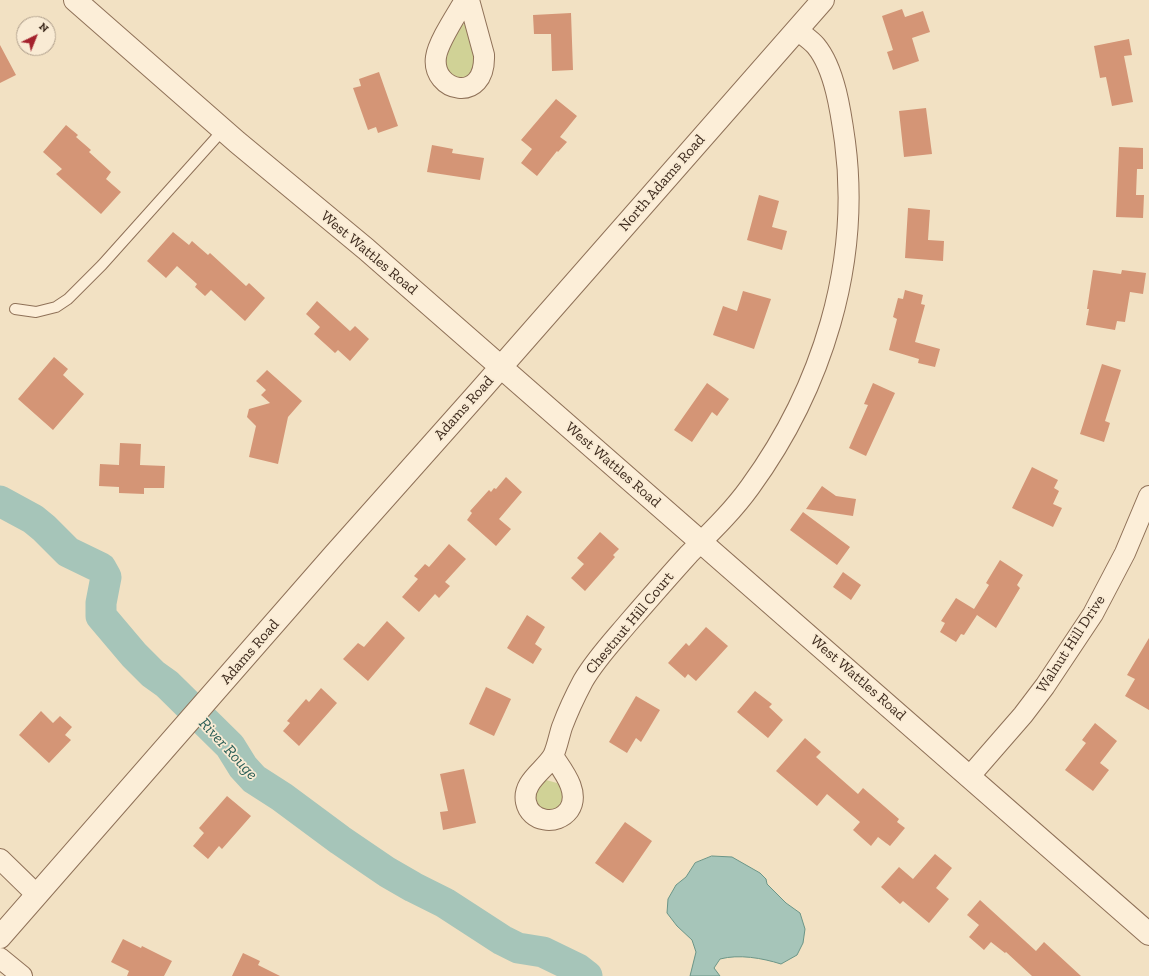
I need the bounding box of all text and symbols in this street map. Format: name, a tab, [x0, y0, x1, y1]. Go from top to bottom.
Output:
north arrow	[16, 16, 56, 56]
text: N	[36, 20, 51, 35]
street label: North Adams Road	[615, 131, 709, 235]
street label: West Wattles Road	[317, 207, 421, 299]
street label: Adams Road	[430, 372, 498, 444]
street label: West Wattles Road	[561, 419, 665, 511]
street label: Chestnut Hill Court	[582, 568, 678, 678]
street label: Walnut Hill Drive	[1033, 592, 1109, 696]
street label: Adams Road	[217, 616, 283, 688]
street label: West Wattles Road	[806, 632, 910, 724]
water label: River Rouge	[194, 714, 262, 784]

